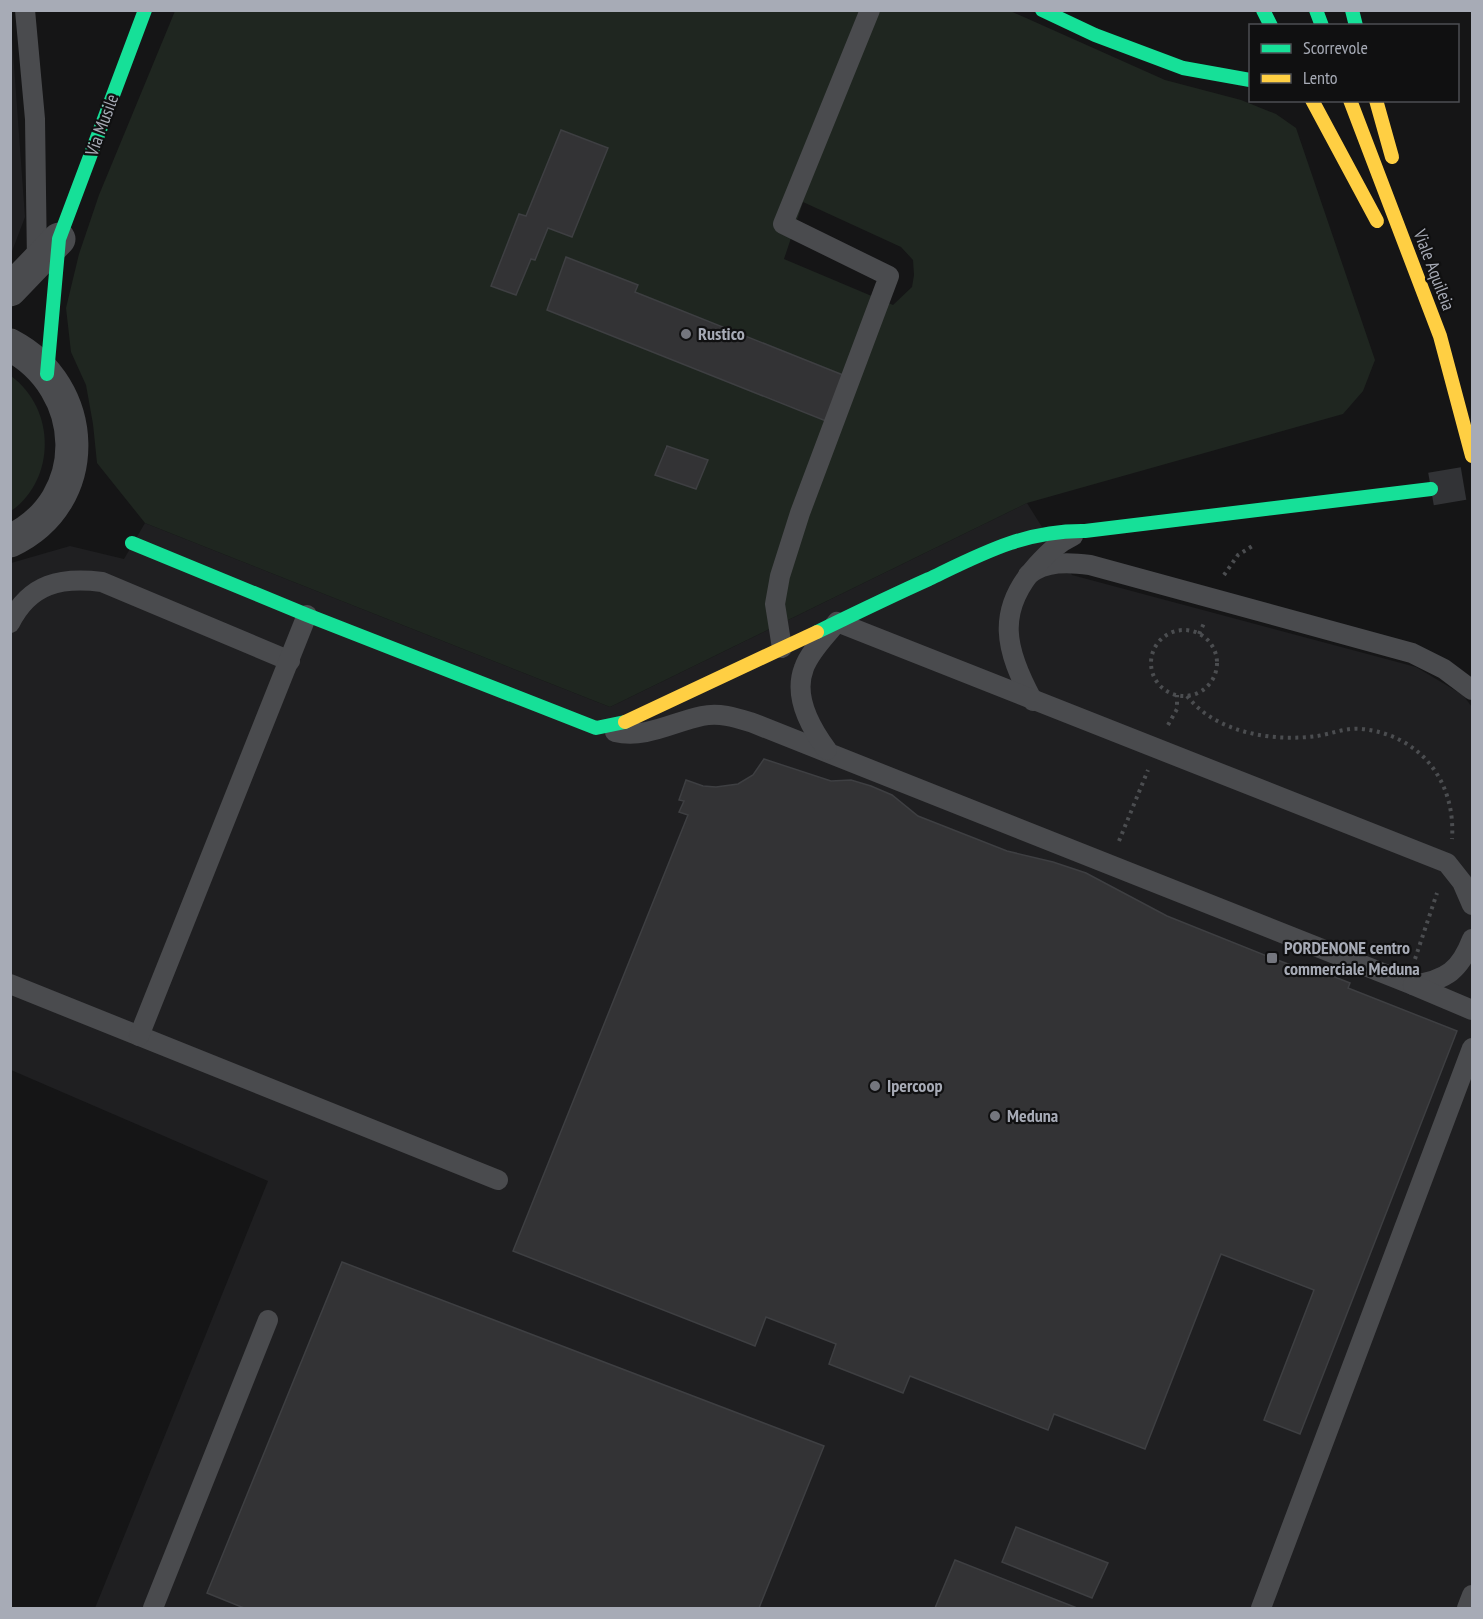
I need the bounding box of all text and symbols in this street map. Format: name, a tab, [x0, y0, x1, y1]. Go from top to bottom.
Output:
legend	[1249, 24, 1459, 102]
text: Scorrevole	[1303, 36, 1368, 59]
text: Lento	[1303, 66, 1338, 89]
street label: Via Musile	[79, 91, 123, 160]
street label: Viale Aquileia	[1408, 225, 1460, 314]
place label: Rustico	[698, 322, 745, 345]
marker: Rustico	[679, 327, 693, 341]
place label: PORDENONE centro commerciale Meduna	[1284, 936, 1420, 980]
marker: PORDENONE centro commerciale Meduna	[1265, 951, 1279, 965]
place label: Ipercoop	[887, 1074, 942, 1097]
marker: Ipercoop	[868, 1079, 882, 1093]
place label: Meduna	[1007, 1104, 1058, 1127]
marker: Meduna	[988, 1109, 1002, 1123]

